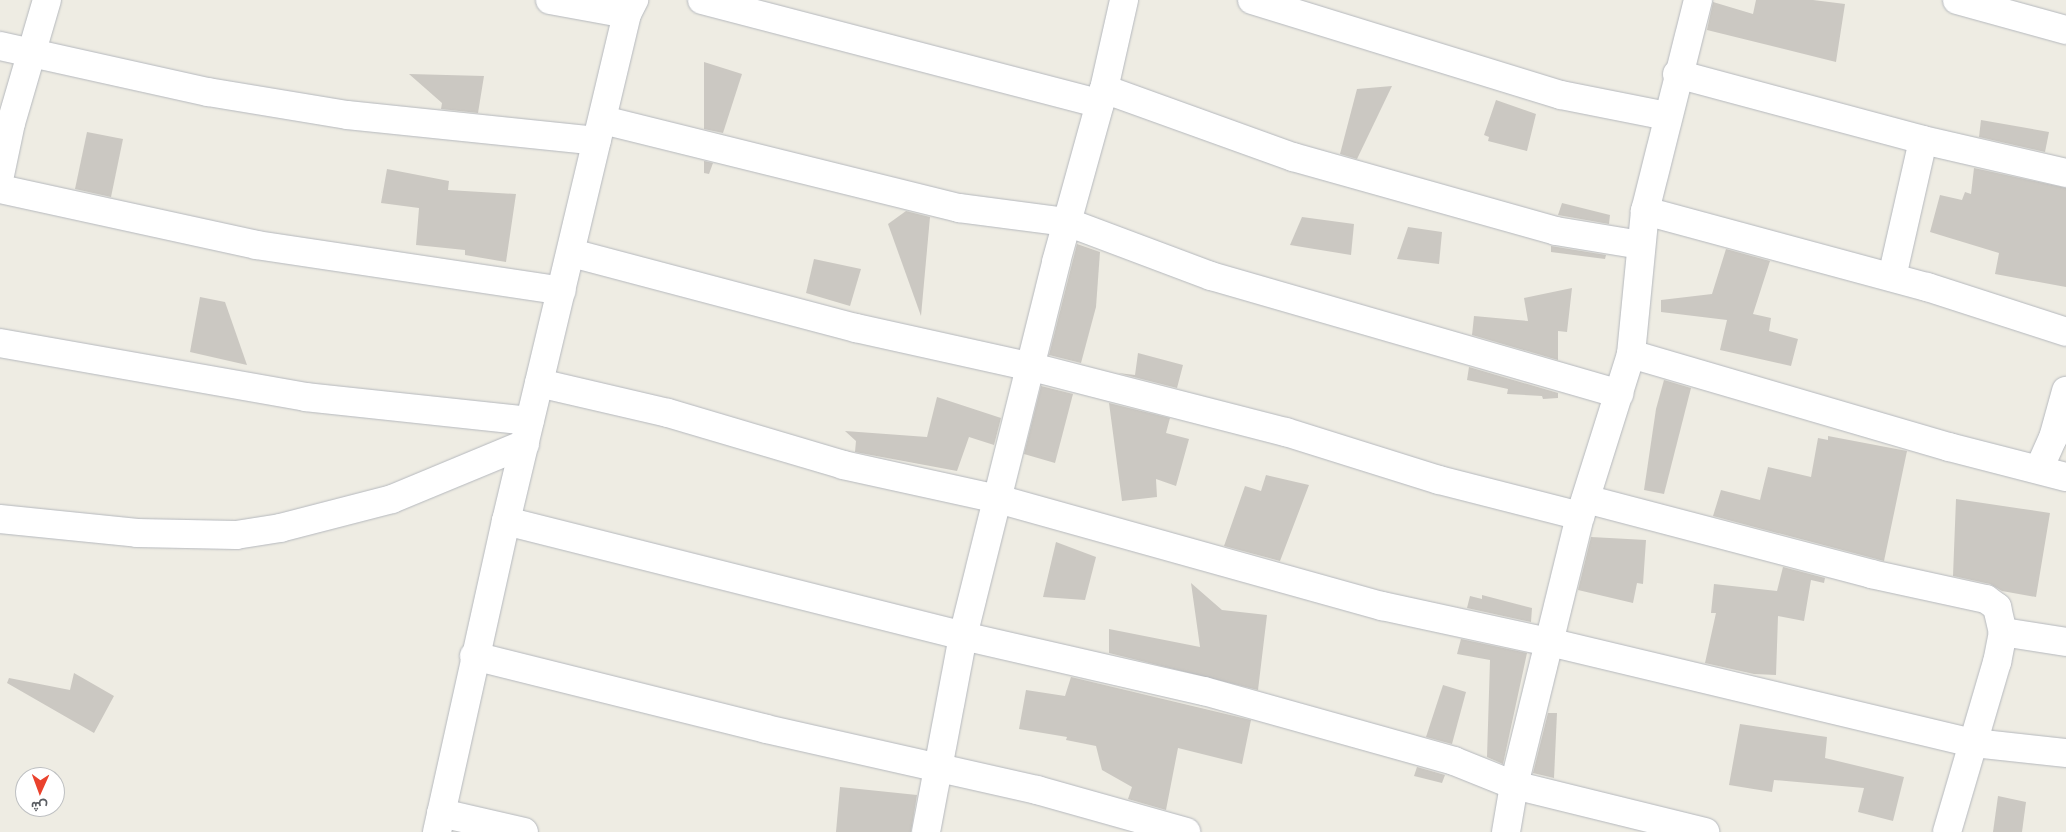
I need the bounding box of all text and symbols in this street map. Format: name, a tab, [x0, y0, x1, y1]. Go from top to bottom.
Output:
north arrow	[15, 767, 65, 817]
text: ش	[31, 798, 48, 815]

